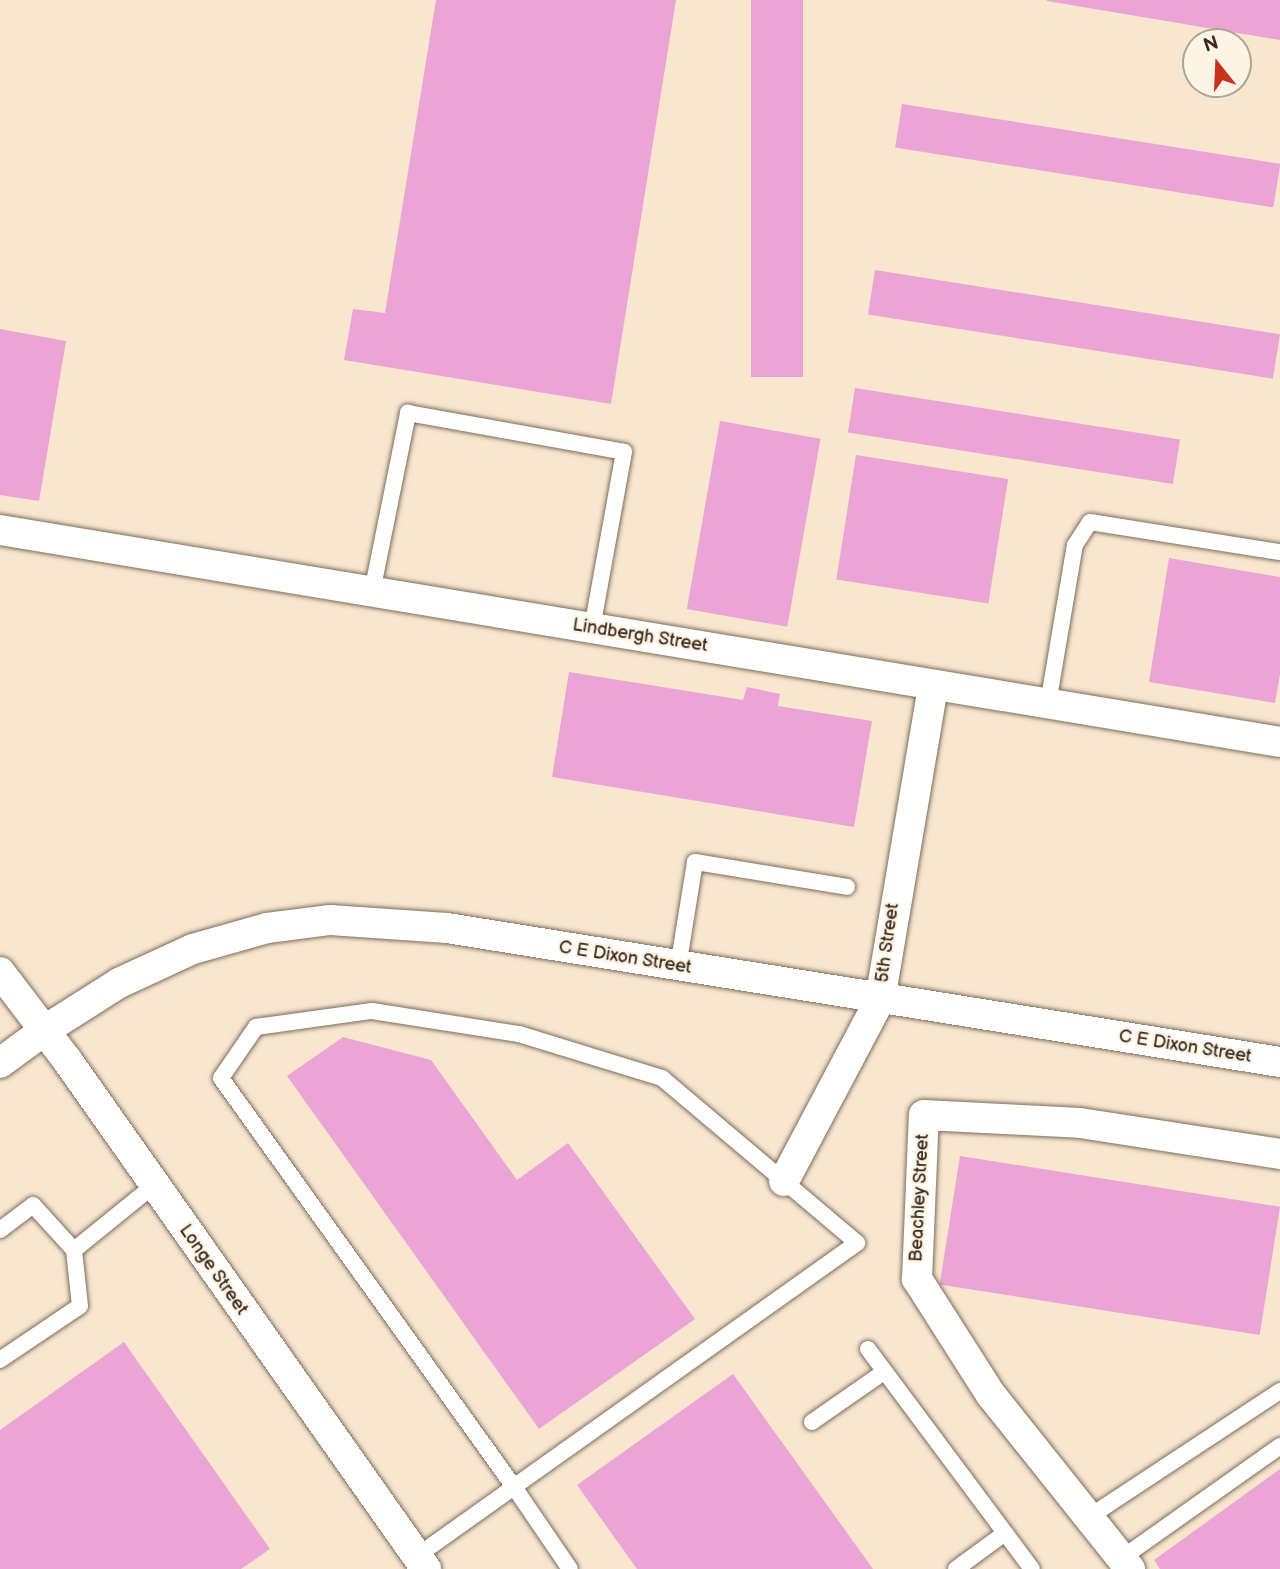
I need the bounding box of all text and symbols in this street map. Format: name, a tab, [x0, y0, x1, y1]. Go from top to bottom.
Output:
north arrow	[1182, 28, 1252, 98]
text: N	[1201, 31, 1221, 58]
street label: Lindbergh Street	[571, 615, 709, 657]
street label: 5th Street	[872, 902, 904, 984]
street label: C E Dixon Street	[557, 937, 693, 979]
street label: C E Dixon Street	[1117, 1026, 1253, 1068]
street label: Beachley Street	[906, 1133, 934, 1263]
street label: Longe Street	[174, 1221, 252, 1319]

